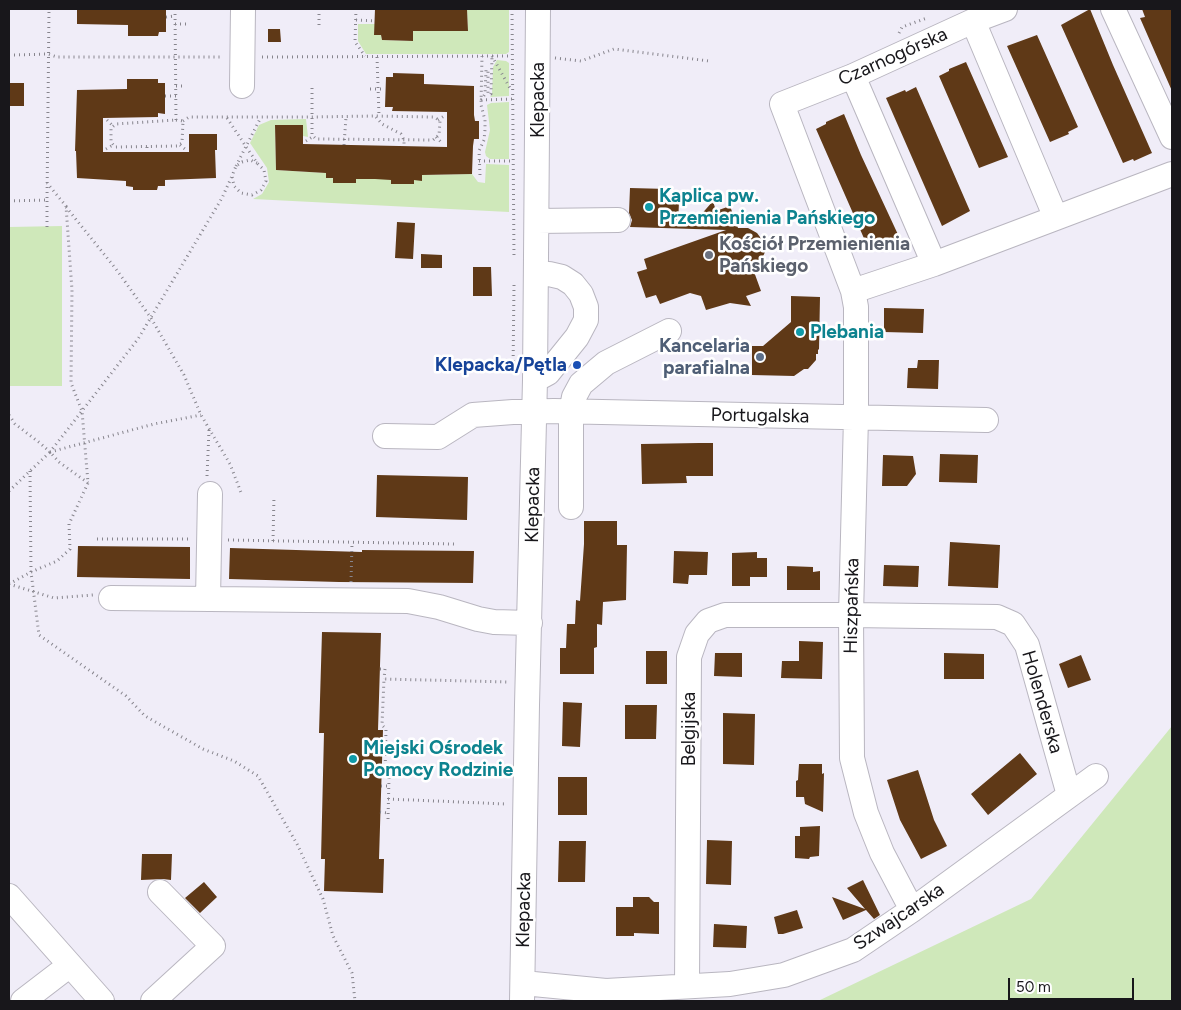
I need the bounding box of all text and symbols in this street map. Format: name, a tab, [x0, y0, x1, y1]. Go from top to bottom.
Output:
street label: Czarnogórska	[835, 23, 951, 91]
street label: Klepacka	[527, 62, 549, 138]
place label: Kaplica pw. Przemienienia Pańskiego	[659, 185, 875, 229]
marker: Kaplica pw. Przemienienia Pańskiego	[643, 201, 655, 213]
place label: Kościół Przemienienia Pańskiego	[719, 233, 910, 277]
marker: Kościół Przemienienia Pańskiego	[703, 249, 715, 261]
place label: Plebania	[810, 321, 884, 343]
marker: Plebania	[794, 326, 806, 338]
place label: Kancelaria parafialna	[659, 335, 750, 379]
marker: Kancelaria parafialna	[754, 351, 766, 363]
place label: Klepacka/Pętla	[435, 354, 567, 376]
marker: Klepacka/Pętla	[571, 359, 583, 371]
street label: Portugalska	[711, 404, 809, 428]
street label: Klepacka	[521, 467, 545, 543]
street label: Hiszpańska	[840, 558, 864, 654]
street label: Holenderska	[1016, 648, 1068, 756]
street label: Belgijska	[678, 692, 700, 766]
place label: Miejski Ośrodek Pomocy Rodzinie	[363, 737, 513, 781]
marker: Miejski Ośrodek Pomocy Rodzinie	[347, 753, 359, 765]
street label: Klepacka	[512, 872, 536, 948]
street label: Szwajcarska	[849, 878, 949, 956]
scale bar	[1011, 968, 1137, 1000]
text: 50 m	[1016, 978, 1051, 996]

